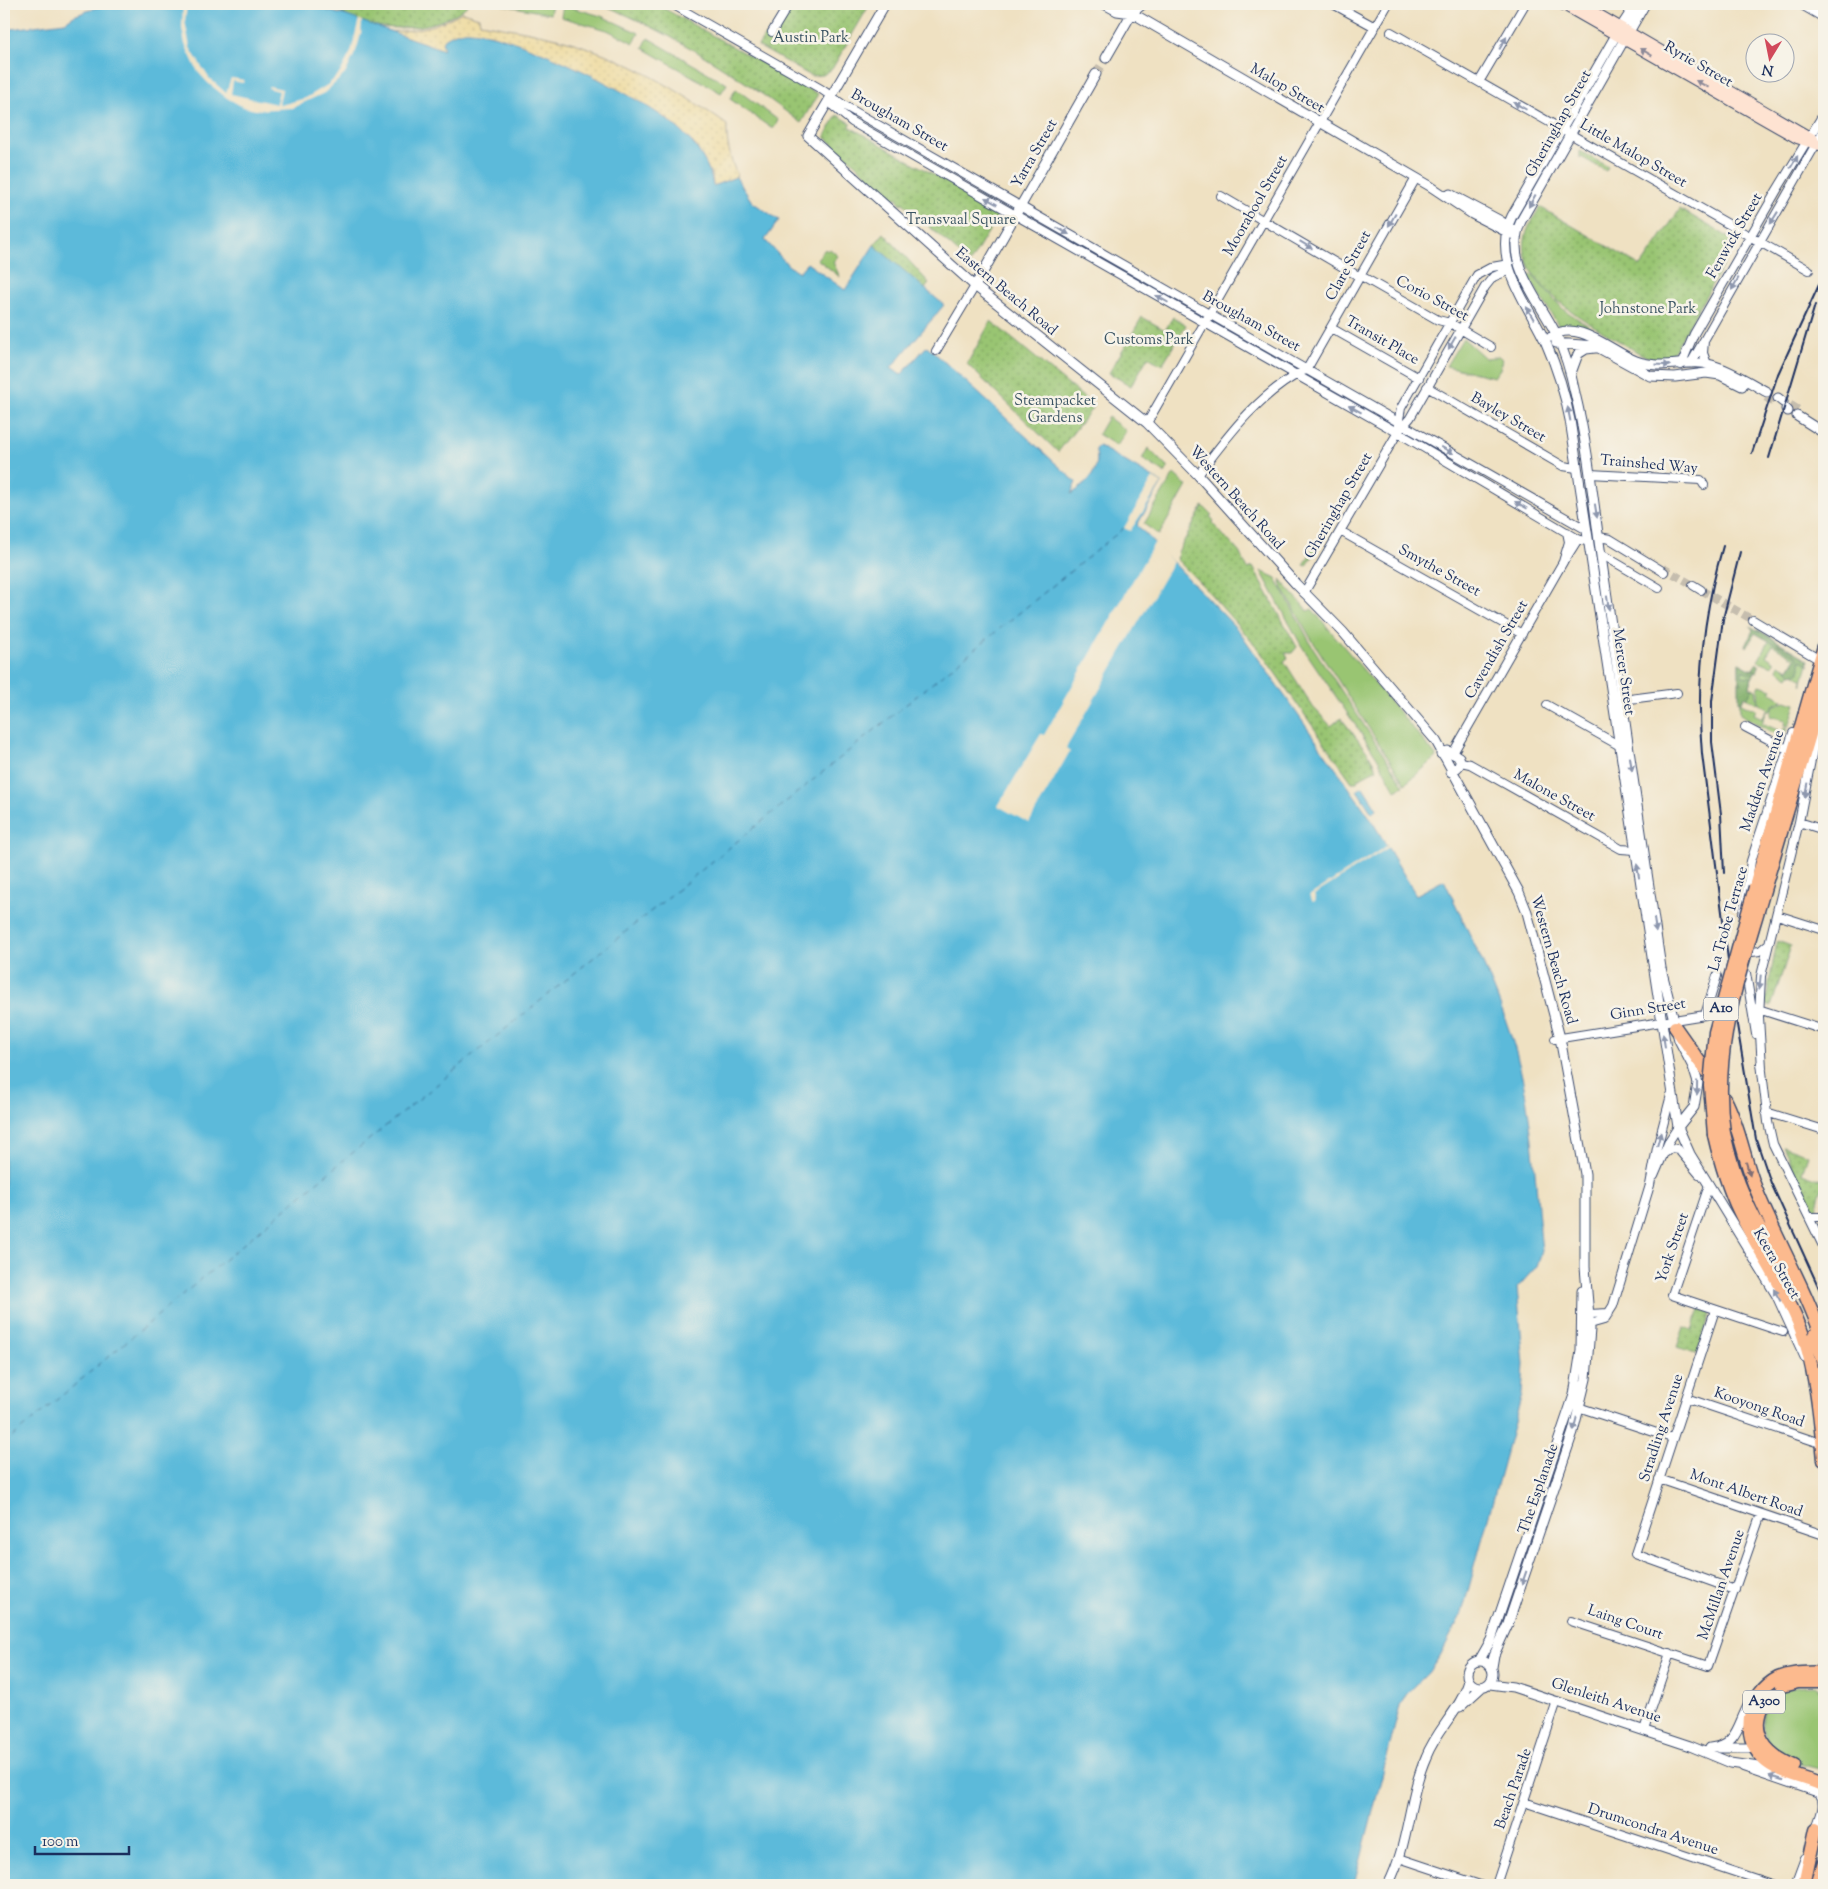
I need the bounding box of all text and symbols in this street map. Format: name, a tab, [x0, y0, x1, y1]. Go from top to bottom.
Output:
park label: Austin Park	[773, 28, 849, 49]
north arrow	[1746, 32, 1796, 82]
one-way arrow	[1498, 37, 1507, 50]
street label: Ryrie Street	[1660, 37, 1736, 93]
one-way arrow	[1639, 48, 1652, 57]
text: N	[1761, 58, 1775, 80]
street label: Malop Street	[1246, 59, 1328, 119]
street label: Gheringhap Street	[1521, 67, 1597, 181]
one-way arrow	[1695, 80, 1708, 89]
street label: Brougham Street	[846, 85, 952, 157]
one-way arrow	[1513, 101, 1527, 110]
street label: Little Malop Street	[1575, 115, 1691, 193]
street label: Yarra Street	[1007, 116, 1063, 192]
street label: Moorabool Street	[1219, 152, 1293, 260]
one-way arrow	[1790, 155, 1799, 168]
street label: Fenwick Street	[1702, 189, 1768, 283]
one-way arrow	[1528, 195, 1537, 208]
one-way arrow	[984, 196, 997, 205]
park label: Transvaal Square	[906, 210, 1016, 231]
one-way arrow	[1769, 212, 1778, 225]
one-way arrow	[1387, 213, 1396, 226]
one-way arrow	[1057, 226, 1070, 235]
street label: Clare Street	[1321, 227, 1377, 305]
one-way arrow	[1299, 241, 1312, 250]
street label: Eastern Beach Road	[951, 243, 1062, 341]
street label: Corio Street	[1392, 271, 1472, 327]
one-way arrow	[1731, 277, 1740, 290]
street label: Brougham Street	[1198, 286, 1304, 358]
one-way arrow	[1155, 295, 1169, 303]
park label: Johnstone Park	[1599, 299, 1696, 320]
one-way arrow	[1525, 307, 1534, 320]
street label: Transit Place	[1341, 311, 1423, 371]
park label: Customs Park	[1104, 330, 1194, 351]
one-way arrow	[1448, 336, 1456, 351]
one-way arrow	[1656, 362, 1672, 370]
street label: Bayley Street	[1466, 388, 1550, 448]
park label: Steampacket Gardens	[1014, 391, 1096, 429]
one-way arrow	[1348, 405, 1363, 413]
one-way arrow	[1564, 406, 1572, 422]
street label: Western Beach Road	[1184, 441, 1289, 555]
one-way arrow	[1440, 445, 1453, 454]
street label: Gheringhap Street	[1300, 449, 1378, 563]
street label: Trainshed Way	[1599, 450, 1699, 480]
one-way arrow	[1514, 501, 1528, 509]
one-way arrow	[1592, 504, 1600, 520]
street label: Smythe Street	[1394, 540, 1484, 602]
one-way arrow	[1604, 595, 1612, 611]
street label: Cavendish Street	[1460, 597, 1534, 703]
street label: Mercer Street	[1607, 627, 1639, 717]
street label: Madden Avenue	[1736, 727, 1790, 835]
one-way arrow	[1627, 756, 1635, 772]
street label: Malone Street	[1509, 765, 1599, 827]
one-way arrow	[1801, 783, 1809, 799]
one-way arrow	[1634, 862, 1642, 878]
street label: La Trobe Terrace	[1704, 864, 1754, 974]
street label: Western Beach Road	[1525, 893, 1582, 1028]
one-way arrow	[1651, 917, 1659, 933]
one-way arrow	[1756, 975, 1764, 991]
street label: Ginn Street	[1609, 994, 1687, 1026]
road number: A10	[1704, 998, 1738, 1021]
one-way arrow	[1659, 1033, 1667, 1049]
one-way arrow	[1693, 1080, 1701, 1096]
one-way arrow	[1655, 1132, 1663, 1147]
one-way arrow	[1745, 1161, 1753, 1176]
street label: York Street	[1651, 1210, 1695, 1286]
street label: Keera Street	[1747, 1225, 1805, 1303]
one-way arrow	[1773, 1288, 1781, 1303]
street label: Stradling Avenue	[1635, 1371, 1689, 1485]
street label: Kooyong Road	[1711, 1383, 1808, 1433]
one-way arrow	[1571, 1417, 1579, 1432]
street label: The Esplanade	[1514, 1441, 1564, 1537]
street label: Mont Albert Road	[1687, 1465, 1806, 1523]
street label: McMillan Avenue	[1693, 1527, 1751, 1643]
one-way arrow	[1519, 1571, 1527, 1586]
street label: Laing Court	[1584, 1600, 1666, 1646]
street label: Glenleith Avenue	[1548, 1673, 1664, 1729]
road number: A300	[1743, 1690, 1785, 1714]
street label: Beach Parade	[1490, 1746, 1538, 1832]
one-way arrow	[1769, 1774, 1784, 1781]
street label: Drumcondra Avenue	[1585, 1799, 1721, 1861]
scale bar	[35, 1824, 129, 1856]
text: 100 m	[42, 1832, 79, 1853]

